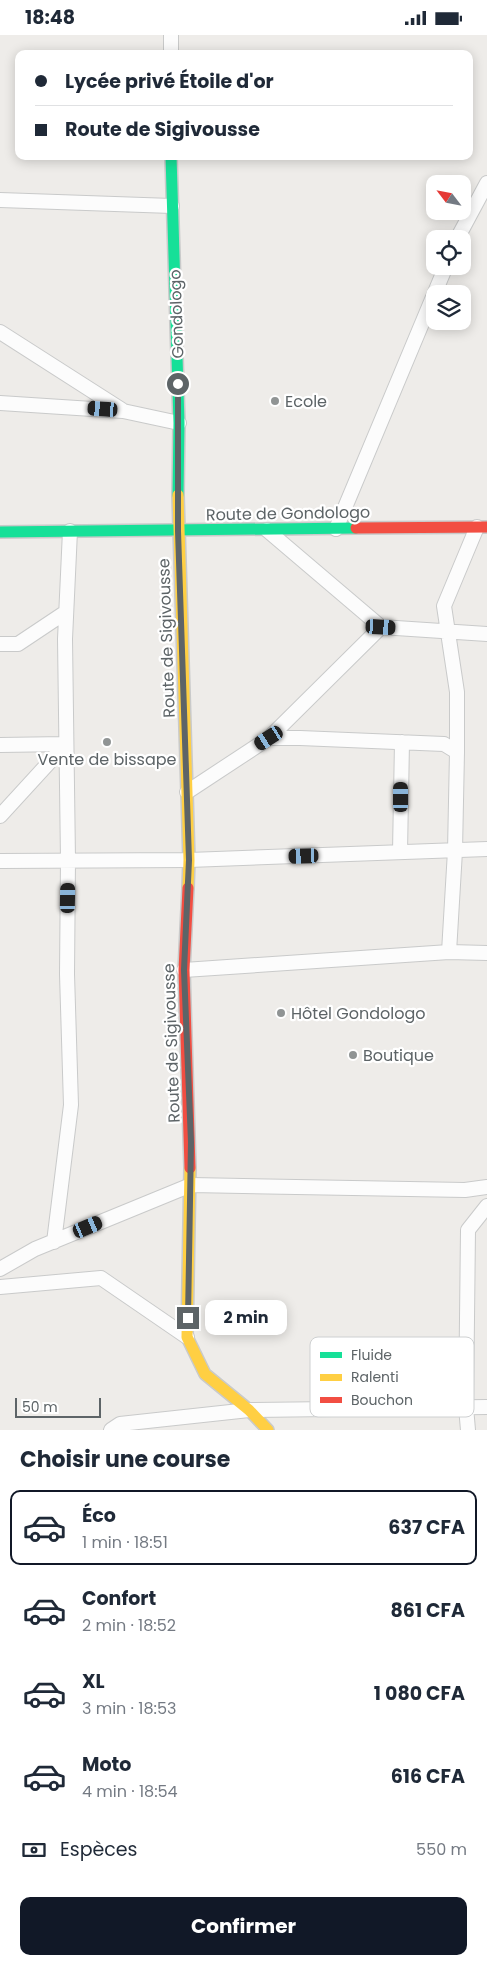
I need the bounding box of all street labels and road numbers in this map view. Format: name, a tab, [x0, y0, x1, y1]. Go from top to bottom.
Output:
street label: Gondologo	[163, 269, 190, 359]
street label: Route de Gondologo	[206, 501, 370, 526]
street label: Route de Sigivousse	[152, 558, 181, 718]
street label: Route de Sigivousse	[157, 963, 186, 1123]

